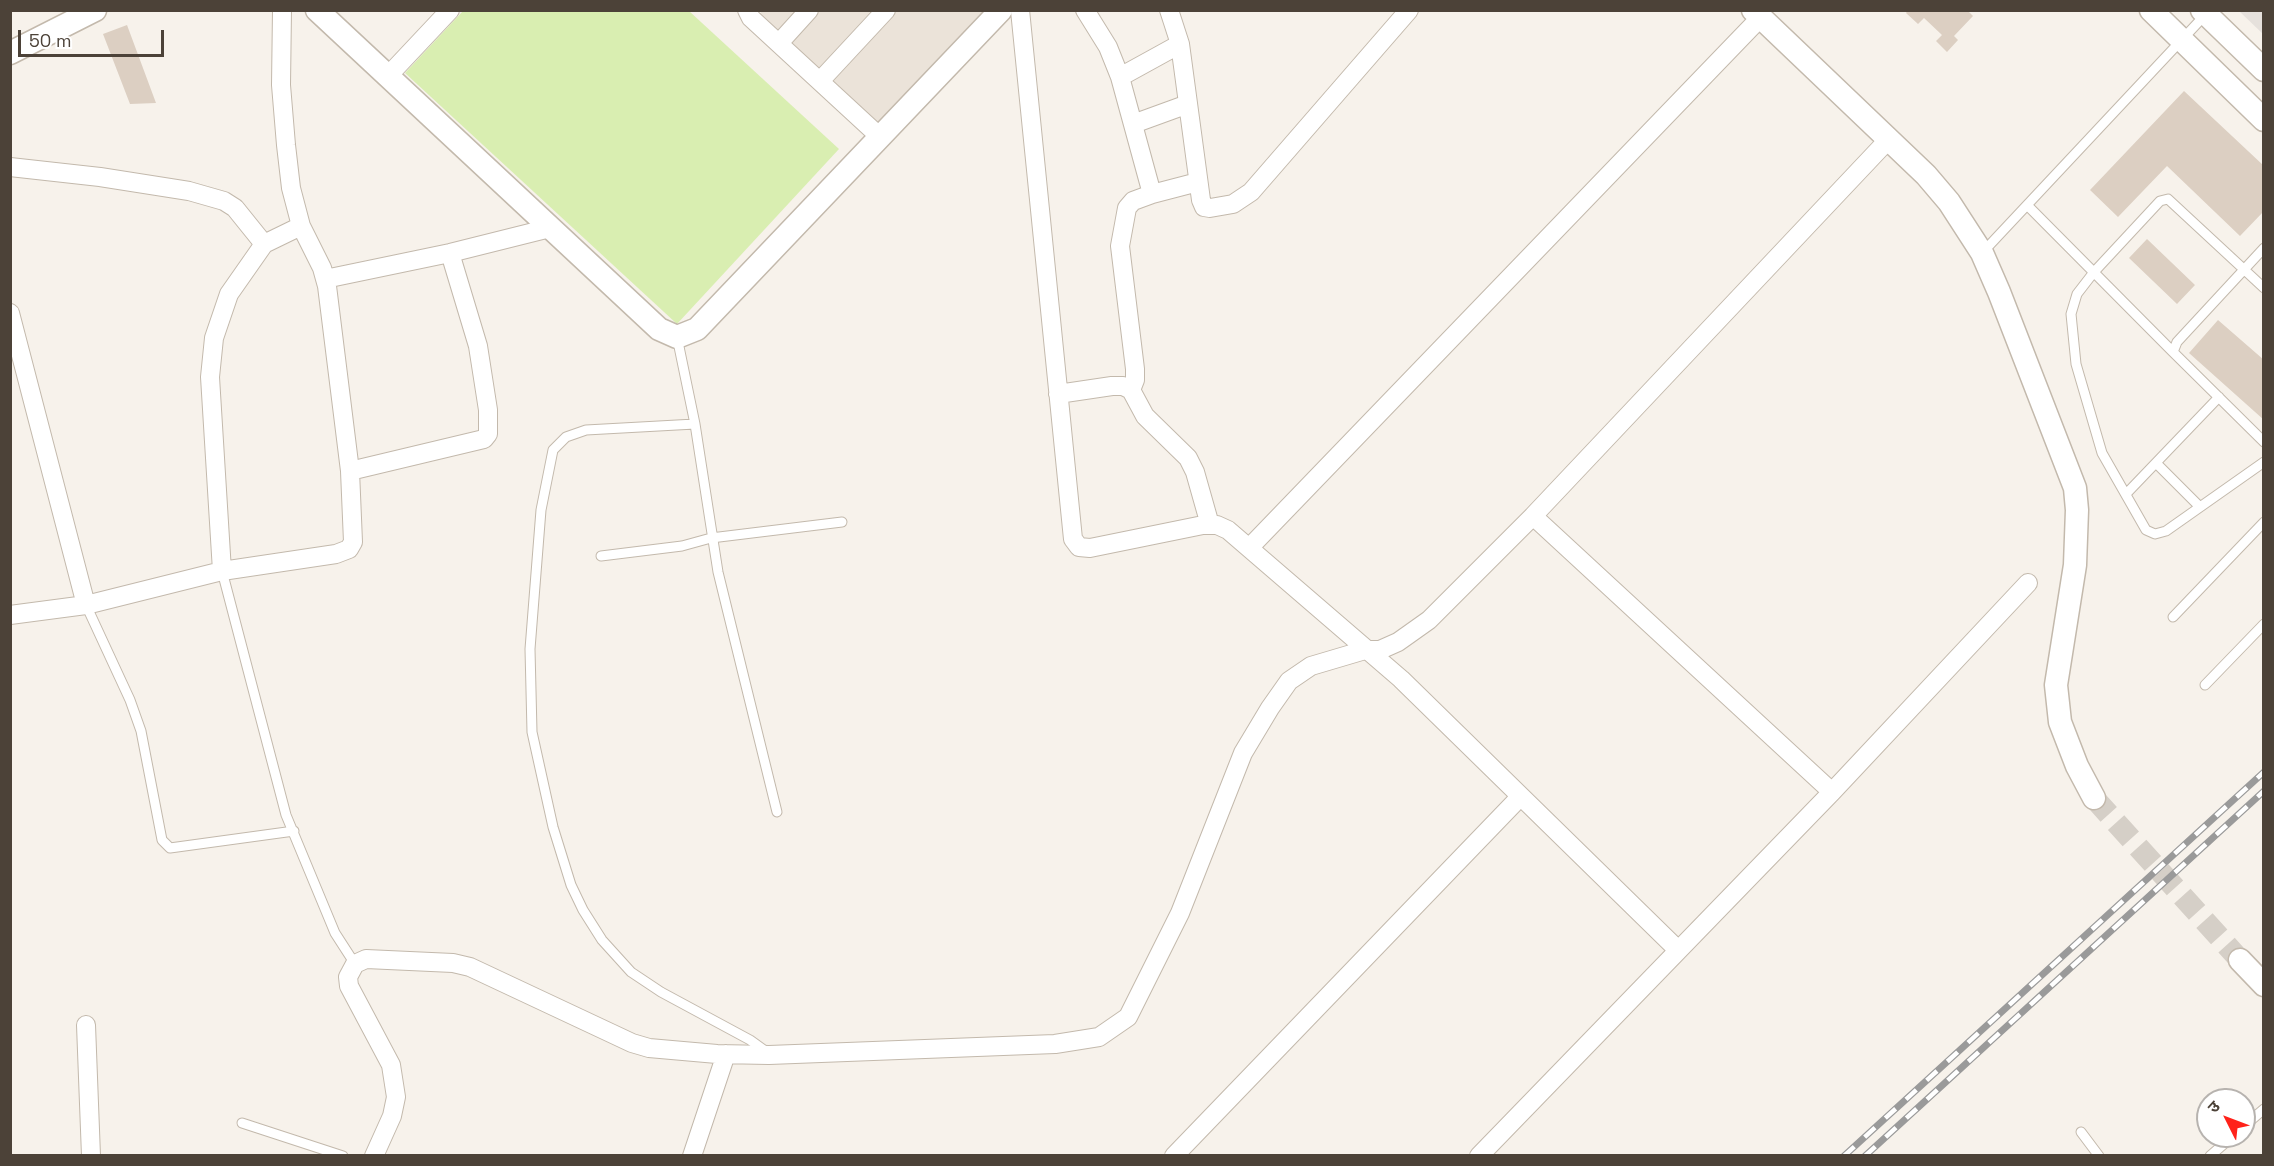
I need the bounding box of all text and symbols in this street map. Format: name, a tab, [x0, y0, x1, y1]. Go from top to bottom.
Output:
scale bar	[21, 18, 166, 56]
text: 50 m	[29, 29, 71, 52]
north arrow	[2196, 1088, 2256, 1148]
text: उ	[2203, 1096, 2225, 1117]

